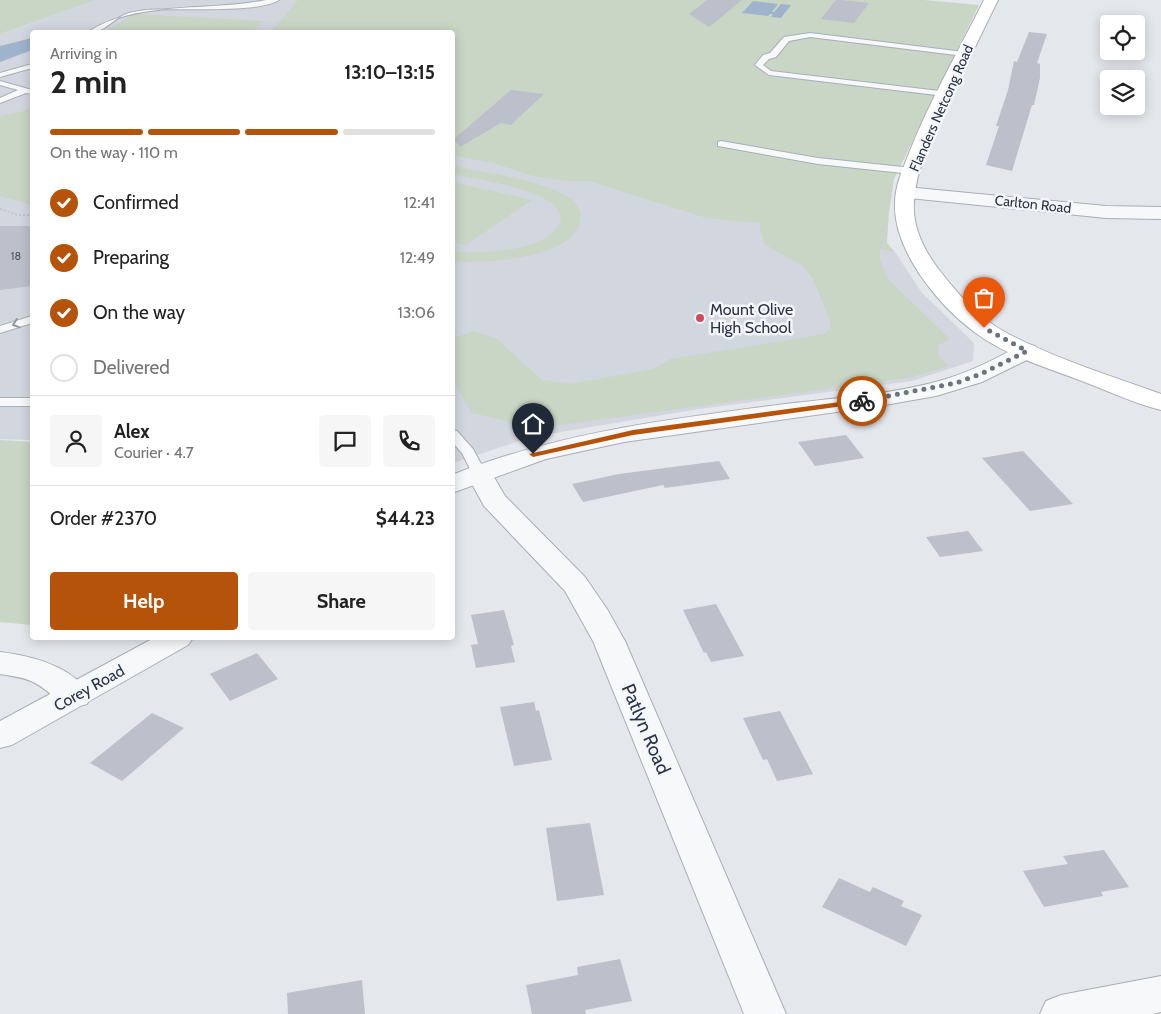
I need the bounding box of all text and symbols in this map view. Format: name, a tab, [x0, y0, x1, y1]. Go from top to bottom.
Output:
map controls	[1100, 15, 1145, 115]
button: locate	[1100, 15, 1145, 60]
street label: Flanders Netcong Road	[905, 42, 977, 174]
text: Arriving in	[50, 44, 117, 63]
text: 13:10–13:15	[344, 61, 435, 84]
text: 2 min	[50, 62, 127, 101]
button: layers	[1100, 70, 1145, 115]
text: On the way · 110 m	[50, 143, 178, 162]
icon: check	[50, 189, 78, 217]
text: Confirmed	[93, 191, 179, 214]
street label: Carlton Road	[994, 191, 1072, 217]
text: 12:41	[404, 193, 435, 212]
icon: check	[50, 244, 78, 272]
text: Preparing	[93, 246, 169, 269]
text: 12:49	[400, 248, 435, 267]
house number: 18	[11, 249, 21, 263]
pin	[963, 277, 1005, 328]
icon: bag	[970, 284, 998, 312]
icon: check	[50, 299, 78, 327]
place label: Mount Olive High School	[710, 300, 793, 337]
text: On the way	[93, 301, 185, 324]
text: 13:06	[398, 303, 435, 322]
marker: Mount Olive High School	[694, 312, 706, 324]
one-way arrow	[13, 319, 21, 329]
text: Delivered	[93, 356, 170, 379]
courier	[837, 376, 887, 426]
icon: bike	[848, 387, 876, 415]
pin	[512, 403, 554, 454]
icon: home	[519, 410, 547, 438]
button: person	[50, 415, 102, 467]
button: chat	[319, 415, 371, 467]
button: phone	[383, 415, 435, 467]
text: Alex	[114, 420, 150, 443]
text: Courier · 4.7	[114, 443, 194, 462]
text: Order #2370	[50, 507, 157, 530]
text: $44.23	[376, 507, 435, 530]
button: Help	[50, 572, 238, 630]
button: Share	[248, 572, 435, 630]
street label: Corey Road	[50, 661, 128, 715]
street label: Patlyn Road	[617, 680, 675, 778]

